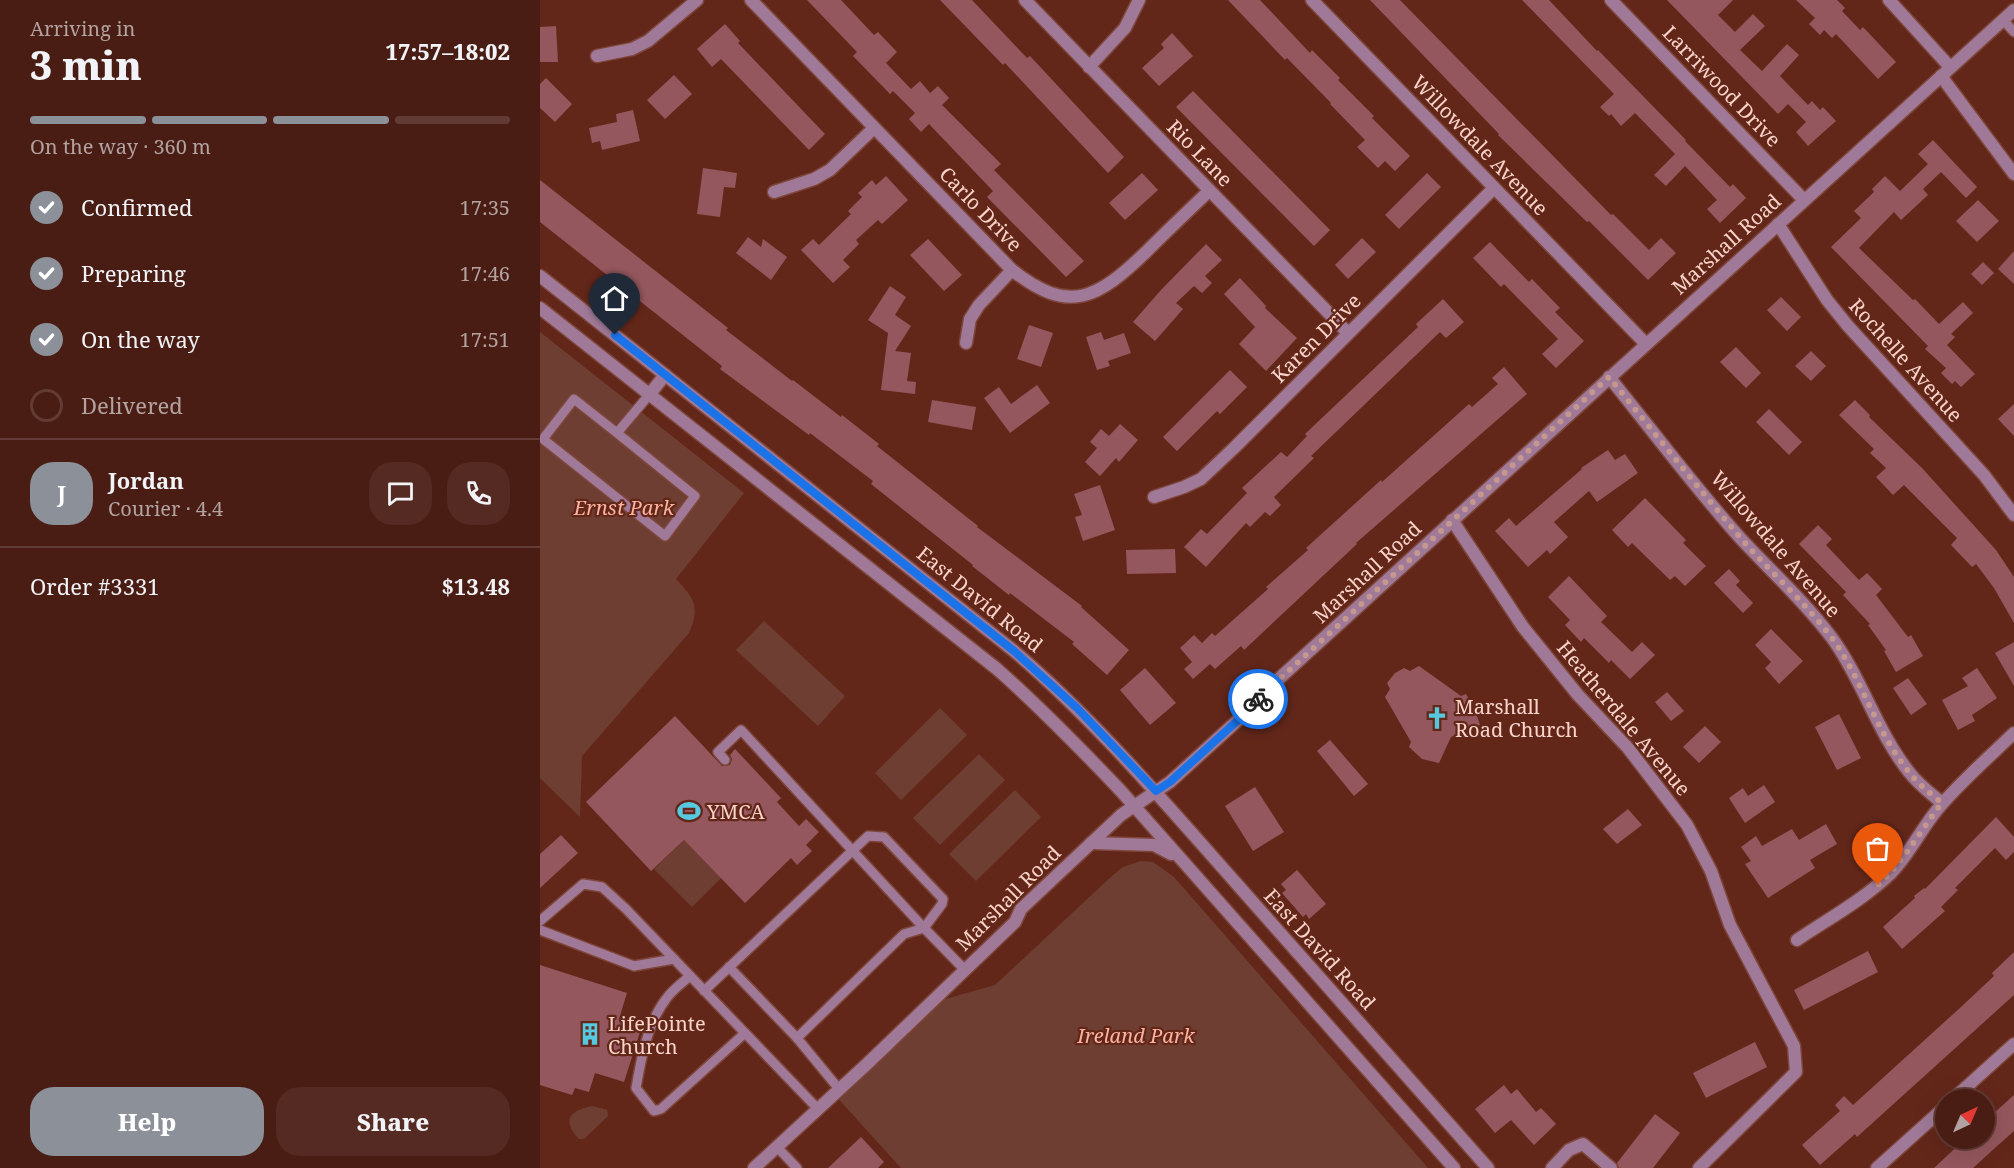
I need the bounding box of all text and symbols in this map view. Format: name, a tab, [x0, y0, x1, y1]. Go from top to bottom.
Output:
text: Arriving in	[30, 15, 135, 42]
street label: Larriwood Drive	[1657, 19, 1787, 153]
text: 17:57–18:02	[386, 36, 510, 66]
text: 3 min	[30, 38, 142, 91]
street label: Willowdale Avenue	[1406, 69, 1554, 221]
street label: Rio Lane	[1161, 114, 1239, 192]
text: On the way · 360 m	[30, 133, 211, 160]
street label: Carlo Drive	[934, 161, 1028, 257]
street label: Marshall Road	[1666, 188, 1786, 300]
icon: check	[30, 191, 63, 224]
text: Confirmed	[81, 192, 192, 222]
text: 17:35	[460, 194, 510, 221]
icon: check	[30, 257, 63, 290]
text: Preparing	[81, 258, 186, 288]
text: 17:46	[460, 260, 510, 287]
pin	[589, 273, 640, 335]
icon: home	[598, 282, 631, 315]
street label: Karen Drive	[1265, 287, 1367, 389]
street label: Rochelle Avenue	[1843, 292, 1969, 428]
icon: check	[30, 323, 63, 356]
text: On the way	[81, 324, 200, 354]
text: 17:51	[460, 326, 510, 353]
text: Delivered	[81, 390, 183, 420]
button: chat	[369, 462, 432, 525]
button: phone	[447, 462, 510, 525]
text: Jordan	[108, 465, 184, 495]
street label: Willowdale Avenue	[1705, 465, 1847, 623]
text: J	[57, 478, 66, 508]
park label: Ernst Park	[573, 494, 675, 521]
text: Courier · 4.4	[108, 495, 223, 522]
street label: Marshall Road	[1307, 515, 1427, 629]
street label: East David Road	[911, 540, 1049, 658]
text: Order #3331	[30, 571, 160, 601]
text: $13.48	[441, 571, 510, 601]
street label: Heatherdale Avenue	[1551, 635, 1697, 801]
courier	[1228, 669, 1288, 729]
icon: bike	[1242, 683, 1275, 716]
place label: Marshall Road Church	[1455, 693, 1578, 743]
church icon: Marshall Road Church	[1424, 705, 1450, 731]
sports icon: YMCA	[676, 798, 702, 824]
place label: YMCA	[706, 798, 766, 825]
pin	[1852, 823, 1903, 885]
icon: bag	[1861, 832, 1894, 865]
street label: Marshall Road	[950, 840, 1066, 956]
street label: East David Road	[1258, 883, 1382, 1015]
place label: LifePointe Church	[608, 1010, 706, 1060]
building icon: LifePointe Church	[577, 1021, 603, 1047]
park label: Ireland Park	[1076, 1022, 1195, 1049]
button: Help	[30, 1087, 264, 1156]
button: Share	[276, 1087, 510, 1156]
north arrow	[1935, 1089, 1995, 1149]
map controls	[1935, 1089, 1995, 1149]

